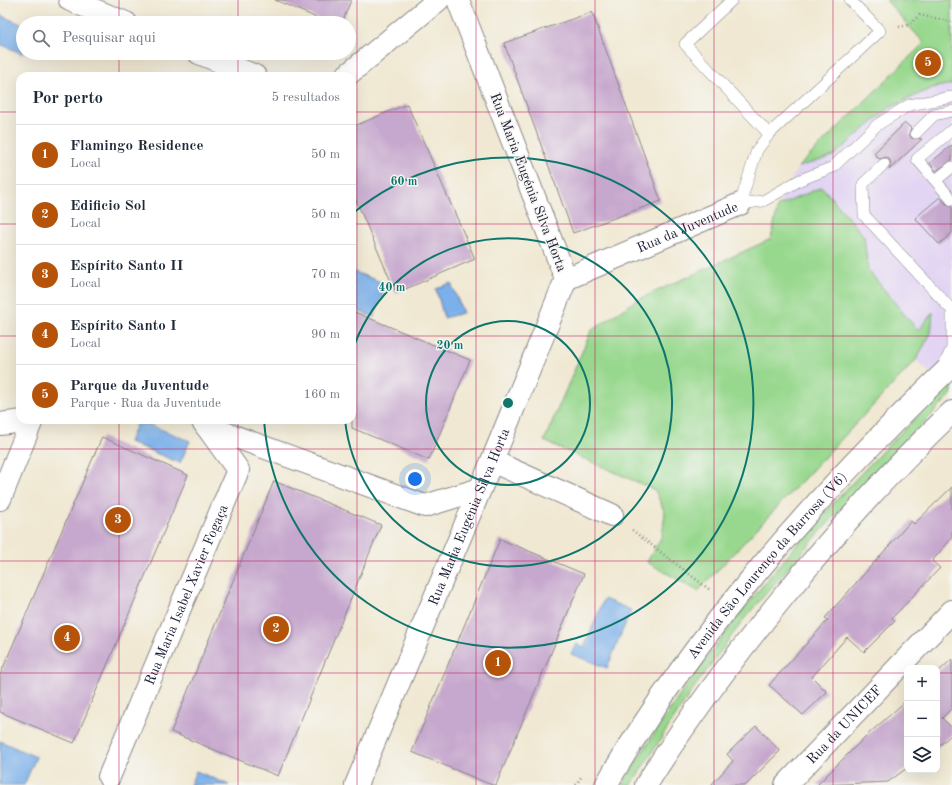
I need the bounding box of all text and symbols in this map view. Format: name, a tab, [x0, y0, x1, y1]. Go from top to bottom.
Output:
search box	[16, 16, 356, 60]
icon: search	[30, 27, 52, 49]
text: Pesquisar aqui	[62, 31, 156, 46]
pin: 5	[915, 48, 941, 78]
text: Por perto	[32, 90, 103, 107]
text: 5 resultados	[272, 91, 340, 104]
street label: Rua Maria Eugénia Silva Horta	[487, 91, 569, 274]
text: Flamingo Residence	[70, 139, 204, 154]
text: 1	[41, 148, 49, 161]
text: 50 m	[311, 148, 340, 161]
text: Local	[70, 157, 101, 170]
text: 60 m	[391, 176, 418, 188]
text: Edificio Sol	[70, 199, 146, 214]
street label: Rua da Juventude	[635, 200, 740, 256]
text: 2	[41, 208, 49, 221]
text: 50 m	[311, 208, 340, 221]
text: Local	[70, 217, 101, 230]
text: Espírito Santo II	[70, 259, 183, 274]
text: 3	[41, 268, 49, 281]
text: 70 m	[311, 268, 340, 281]
text: Local	[70, 277, 101, 290]
text: 40 m	[379, 282, 406, 294]
text: Espírito Santo I	[70, 319, 177, 334]
text: 4	[41, 328, 49, 341]
text: 90 m	[311, 328, 340, 341]
text: Local	[70, 337, 101, 350]
text: 20 m	[437, 340, 464, 352]
text: Parque da Juventude	[70, 379, 209, 394]
text: 5	[41, 388, 49, 401]
text: 160 m	[303, 388, 340, 401]
centre of rings	[501, 396, 515, 410]
text: Parque · Rua da Juventude	[70, 397, 221, 410]
street label: Rua Maria Eugénia Silva Horta	[426, 426, 513, 608]
your location	[405, 469, 425, 489]
street label: Avenida São Lourenço da Barrosa (V6)	[686, 470, 850, 662]
street label: Rua Maria Isabel Xavier Fogaça	[143, 502, 231, 687]
pin: 3	[105, 505, 131, 535]
pin: 2	[263, 614, 289, 644]
pin: 4	[54, 623, 80, 653]
pin: 1	[485, 648, 511, 678]
map controls	[904, 665, 940, 773]
button: +	[904, 665, 940, 701]
street label: Rua da UNICEF	[804, 683, 885, 767]
button: −	[904, 701, 940, 737]
button: layers	[904, 737, 940, 773]

